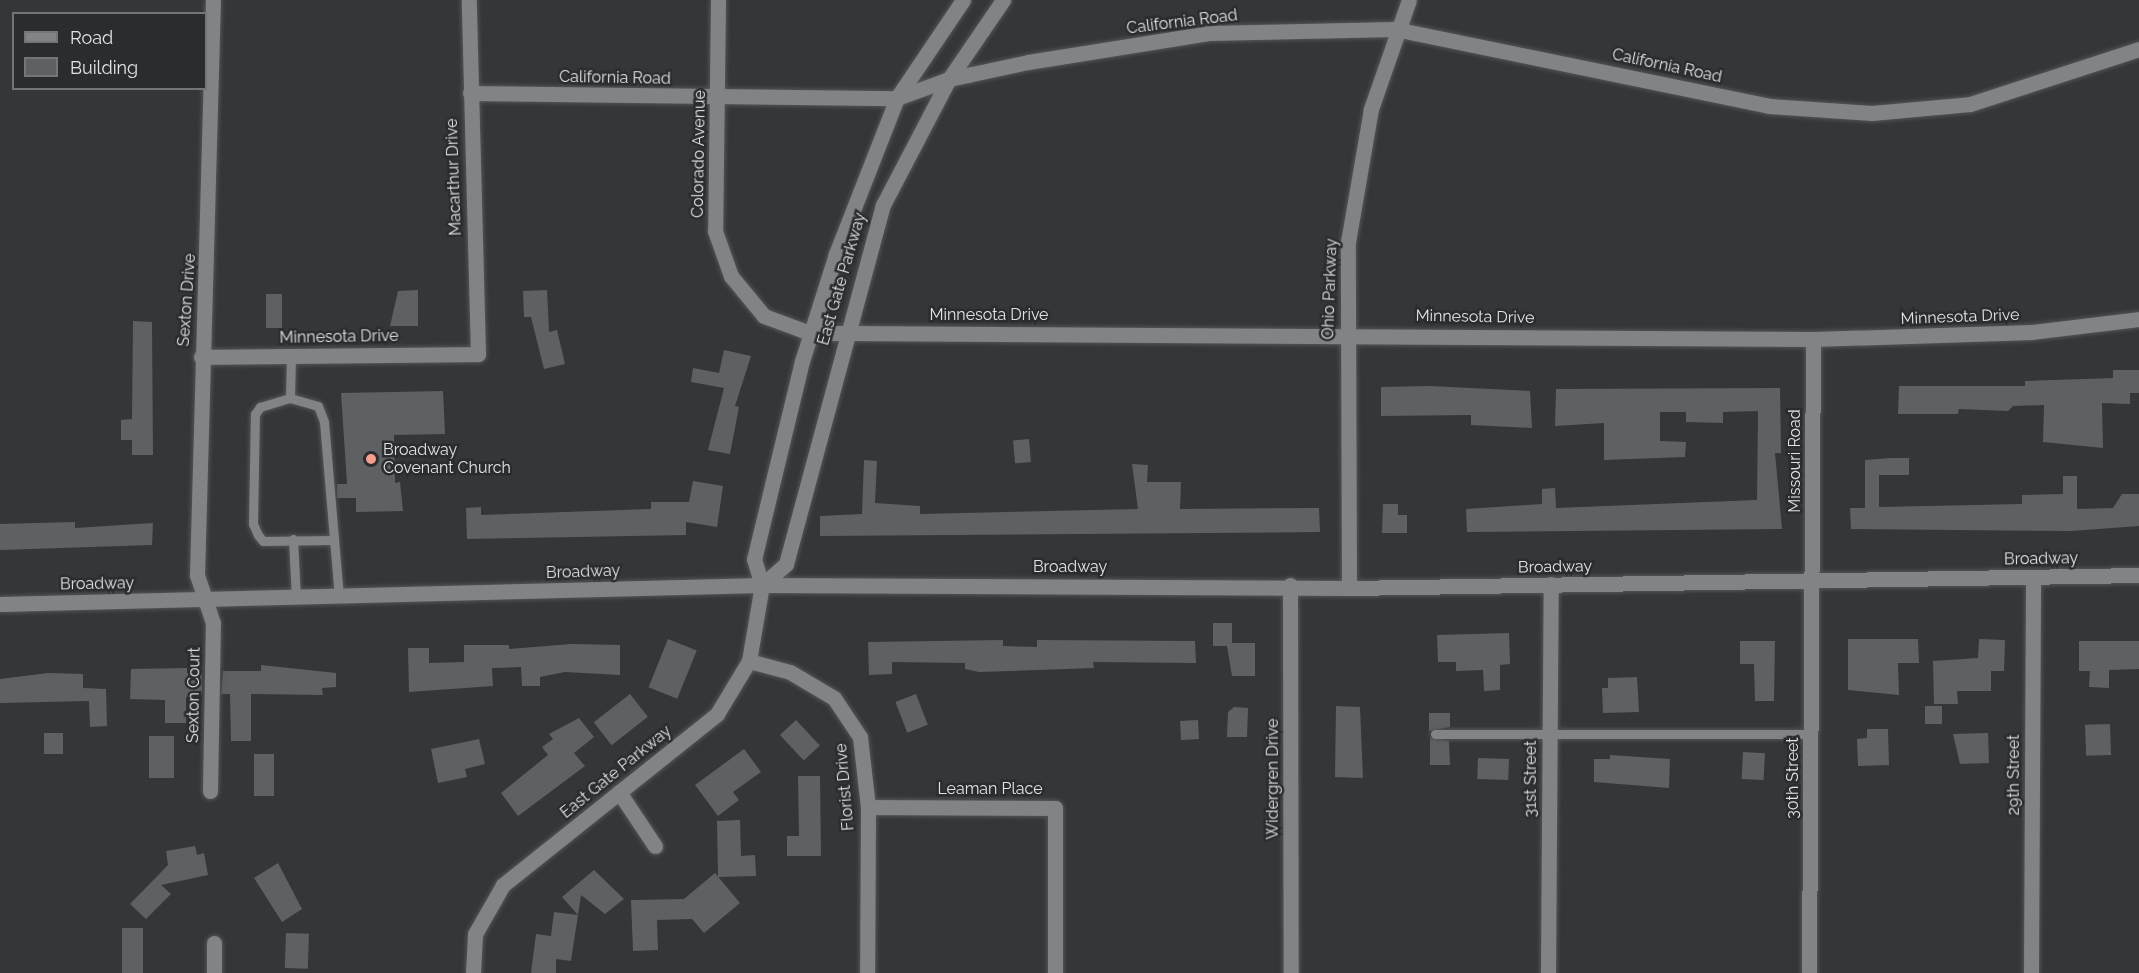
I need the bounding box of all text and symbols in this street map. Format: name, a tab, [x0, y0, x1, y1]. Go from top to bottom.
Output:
street label: California Road	[1125, 6, 1239, 38]
legend	[12, 12, 207, 90]
text: Road	[70, 27, 113, 48]
street label: California Road	[1610, 45, 1724, 87]
text: Building	[70, 57, 138, 78]
street label: California Road	[559, 67, 671, 89]
street label: Colorado Avenue	[688, 90, 710, 218]
street label: Macarthur Drive	[442, 118, 466, 236]
street label: East Gate Parkway	[814, 211, 870, 347]
street label: Ohio Parkway	[1319, 238, 1341, 340]
street label: Sexton Drive	[174, 253, 200, 347]
street label: Minnesota Drive	[929, 305, 1049, 325]
street label: Minnesota Drive	[1900, 305, 2020, 329]
street label: Minnesota Drive	[1415, 306, 1535, 328]
street label: Minnesota Drive	[279, 326, 399, 348]
street label: Missouri Road	[1785, 409, 1805, 513]
place label: Broadway Covenant Church	[383, 440, 511, 478]
marker: Broadway Covenant Church	[364, 452, 378, 466]
street label: Broadway	[2004, 549, 2078, 569]
street label: Broadway	[1033, 557, 1107, 577]
street label: Broadway	[1518, 557, 1592, 577]
street label: Broadway	[546, 561, 620, 583]
street label: Broadway	[60, 574, 134, 594]
street label: Sexton Court	[184, 647, 204, 743]
street label: Widergren Drive	[1263, 718, 1283, 840]
street label: East Gate Parkway	[557, 721, 675, 823]
street label: 29th Street	[2004, 735, 2024, 815]
street label: 30th Street	[1783, 737, 1803, 819]
street label: 31st Street	[1521, 741, 1541, 817]
street label: Florist Drive	[832, 742, 858, 832]
street label: Leaman Place	[937, 779, 1043, 799]

